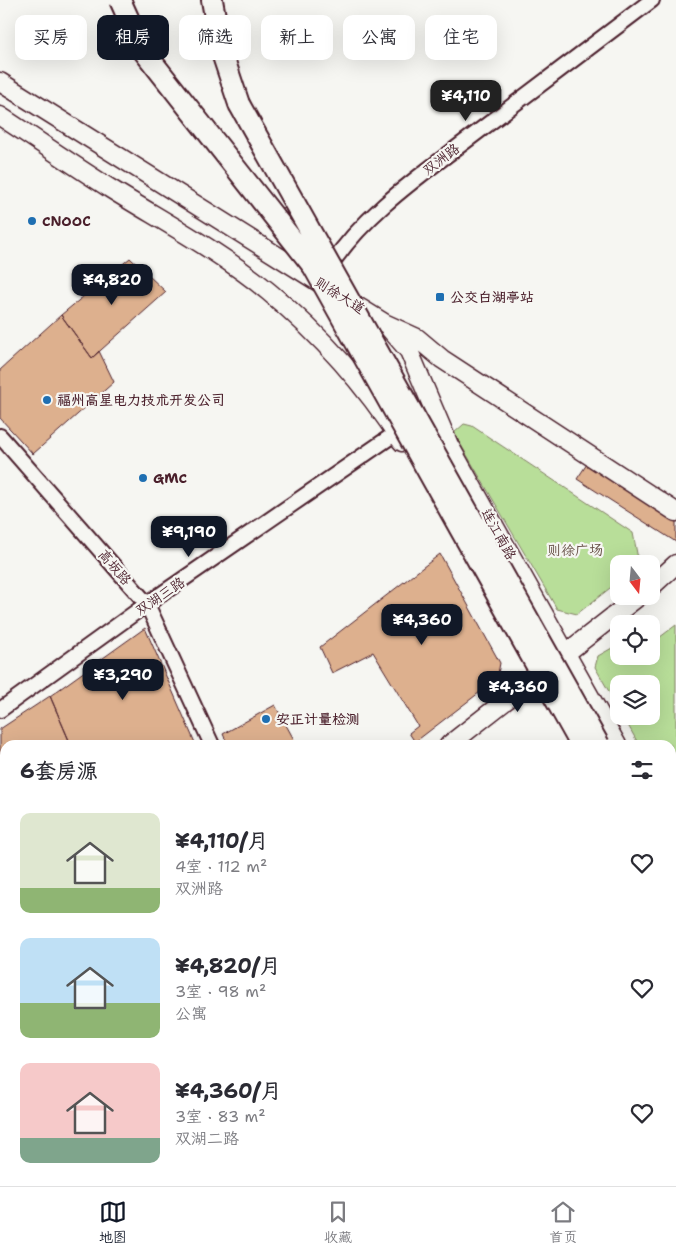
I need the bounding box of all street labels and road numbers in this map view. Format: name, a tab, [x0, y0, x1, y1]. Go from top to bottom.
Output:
street label: 双洲路	[419, 139, 463, 179]
street label: 则徐大道	[311, 273, 369, 317]
street label: 连江南路	[478, 505, 520, 563]
street label: 高坂路	[94, 545, 136, 589]
street label: 双湖三路	[132, 573, 188, 619]

